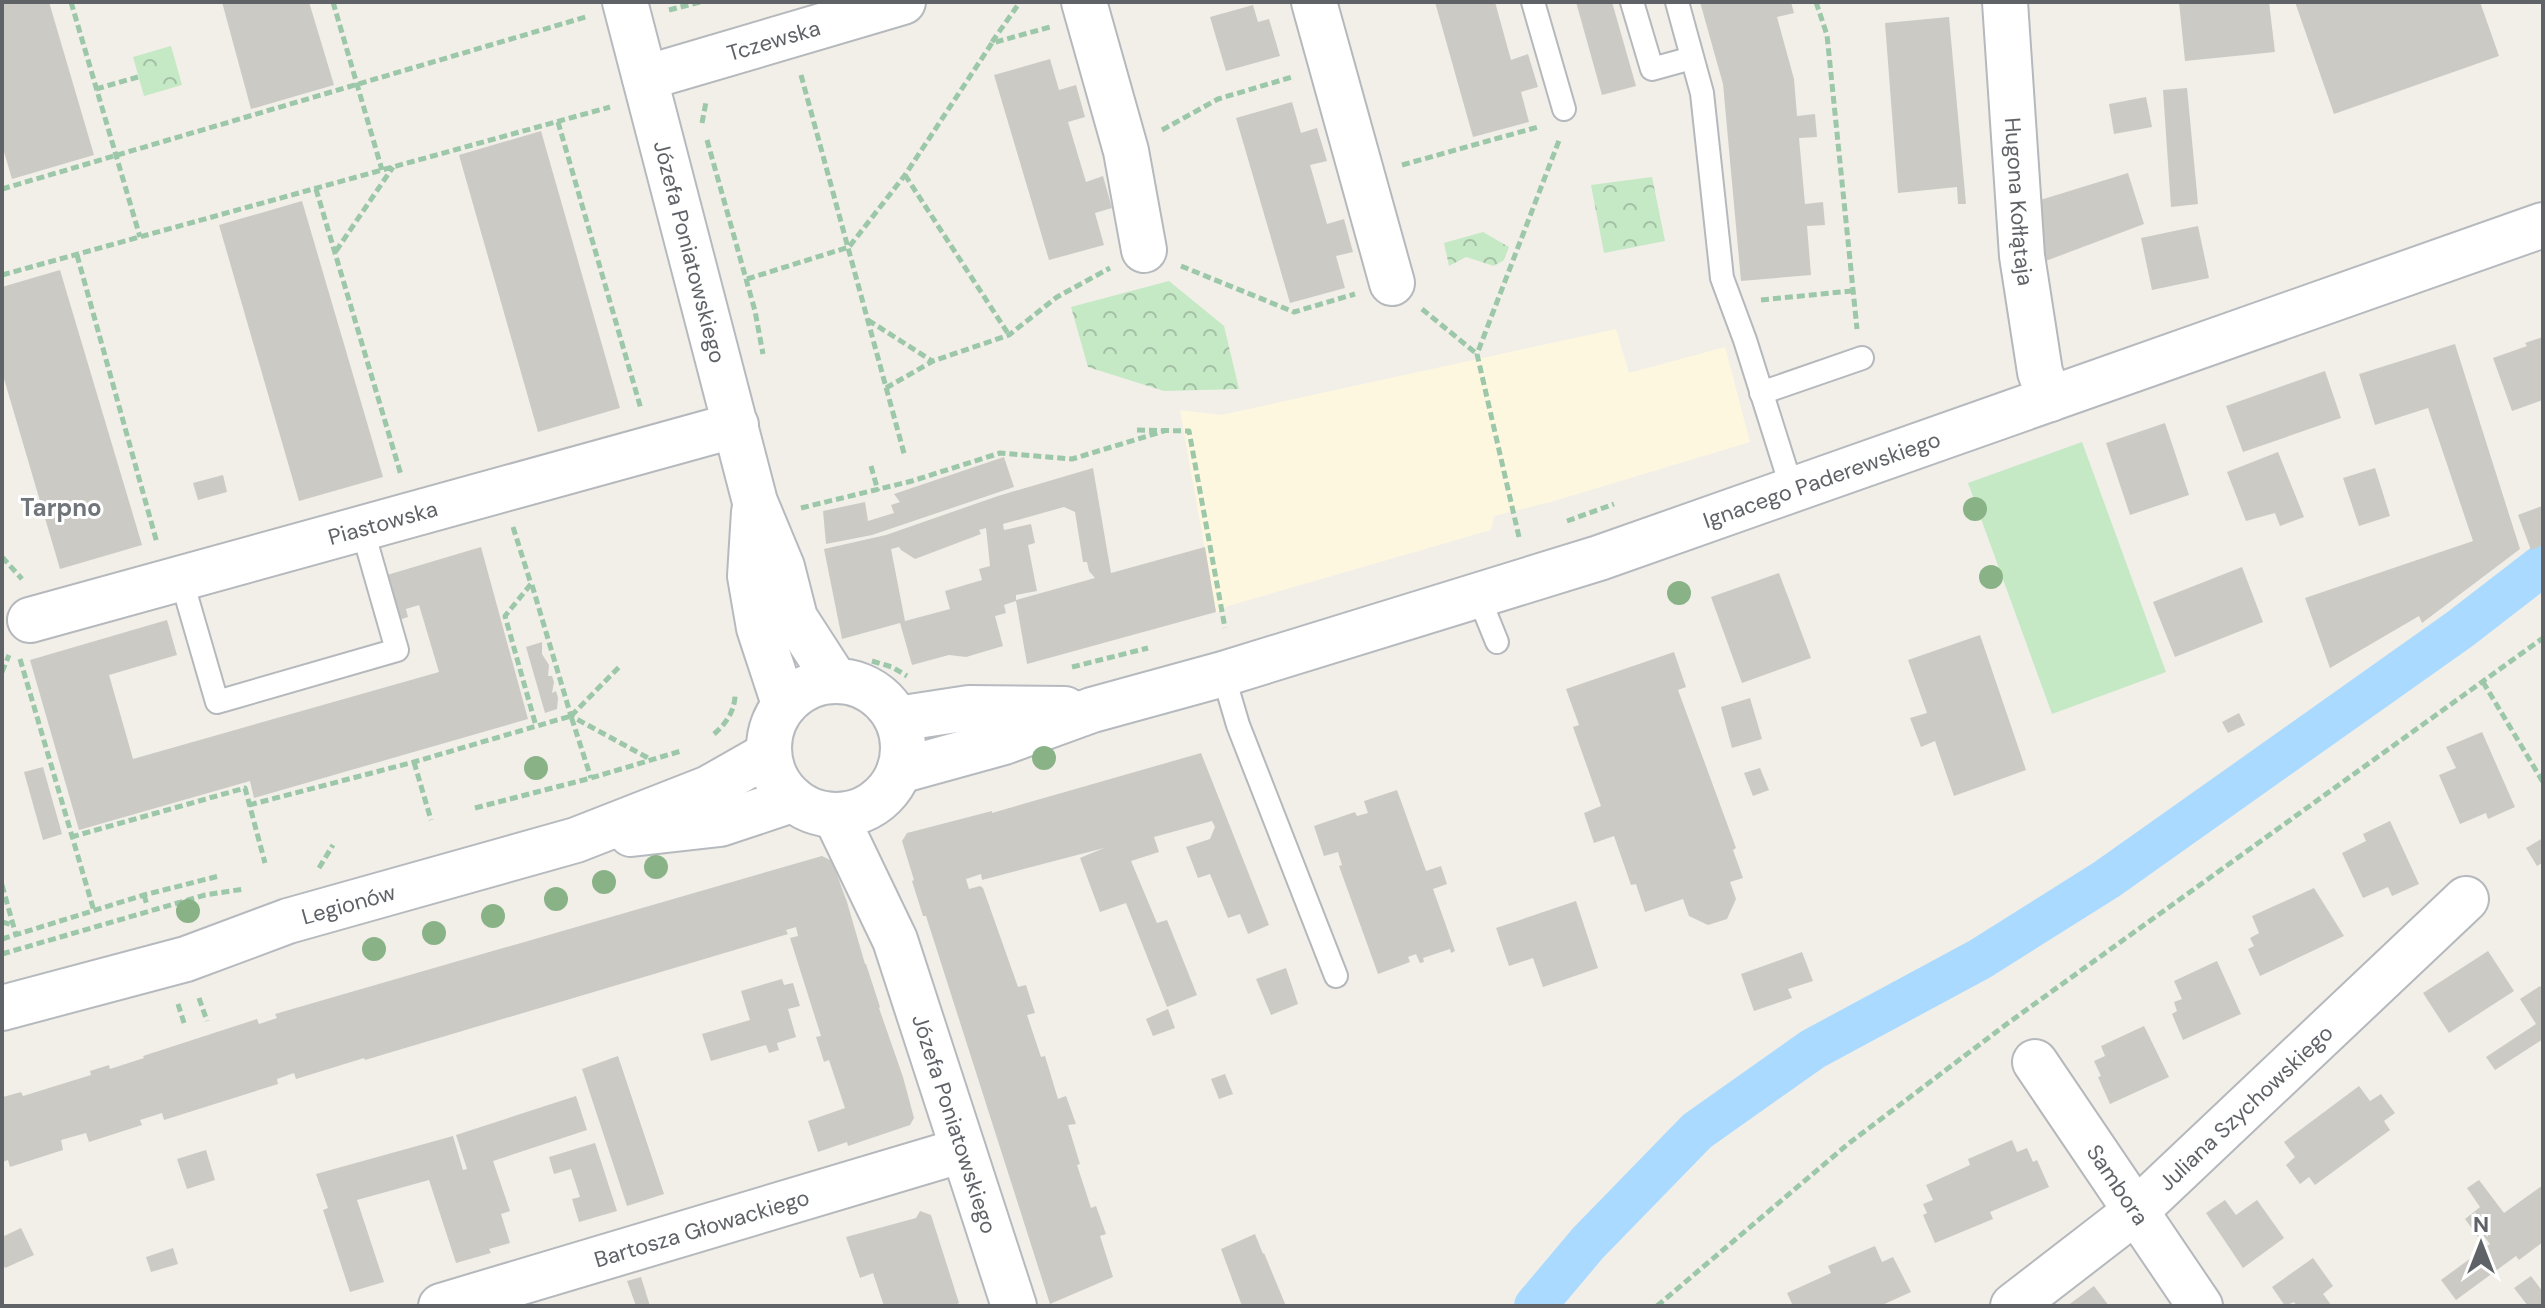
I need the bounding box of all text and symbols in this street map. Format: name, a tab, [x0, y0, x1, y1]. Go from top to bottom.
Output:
street label: Tczewska	[723, 13, 824, 68]
street label: Hugona Kołłątaja	[1998, 116, 2041, 288]
street label: Józefa Poniatowskiego	[647, 137, 733, 366]
street label: Ignacego Paderewskiego	[1699, 424, 1944, 535]
district label: Tarpno	[20, 492, 102, 523]
street label: Piastowska	[325, 494, 441, 551]
street label: Legionów	[298, 877, 399, 931]
street label: Józefa Poniatowskiego	[906, 1011, 1004, 1237]
street label: Juliana Szychowskiego	[2152, 1018, 2339, 1197]
street label: Sambora	[2080, 1139, 2155, 1231]
street label: Bartosza Głowackiego	[591, 1182, 813, 1274]
north arrow	[2441, 1204, 2521, 1284]
text: N	[2473, 1210, 2489, 1239]

